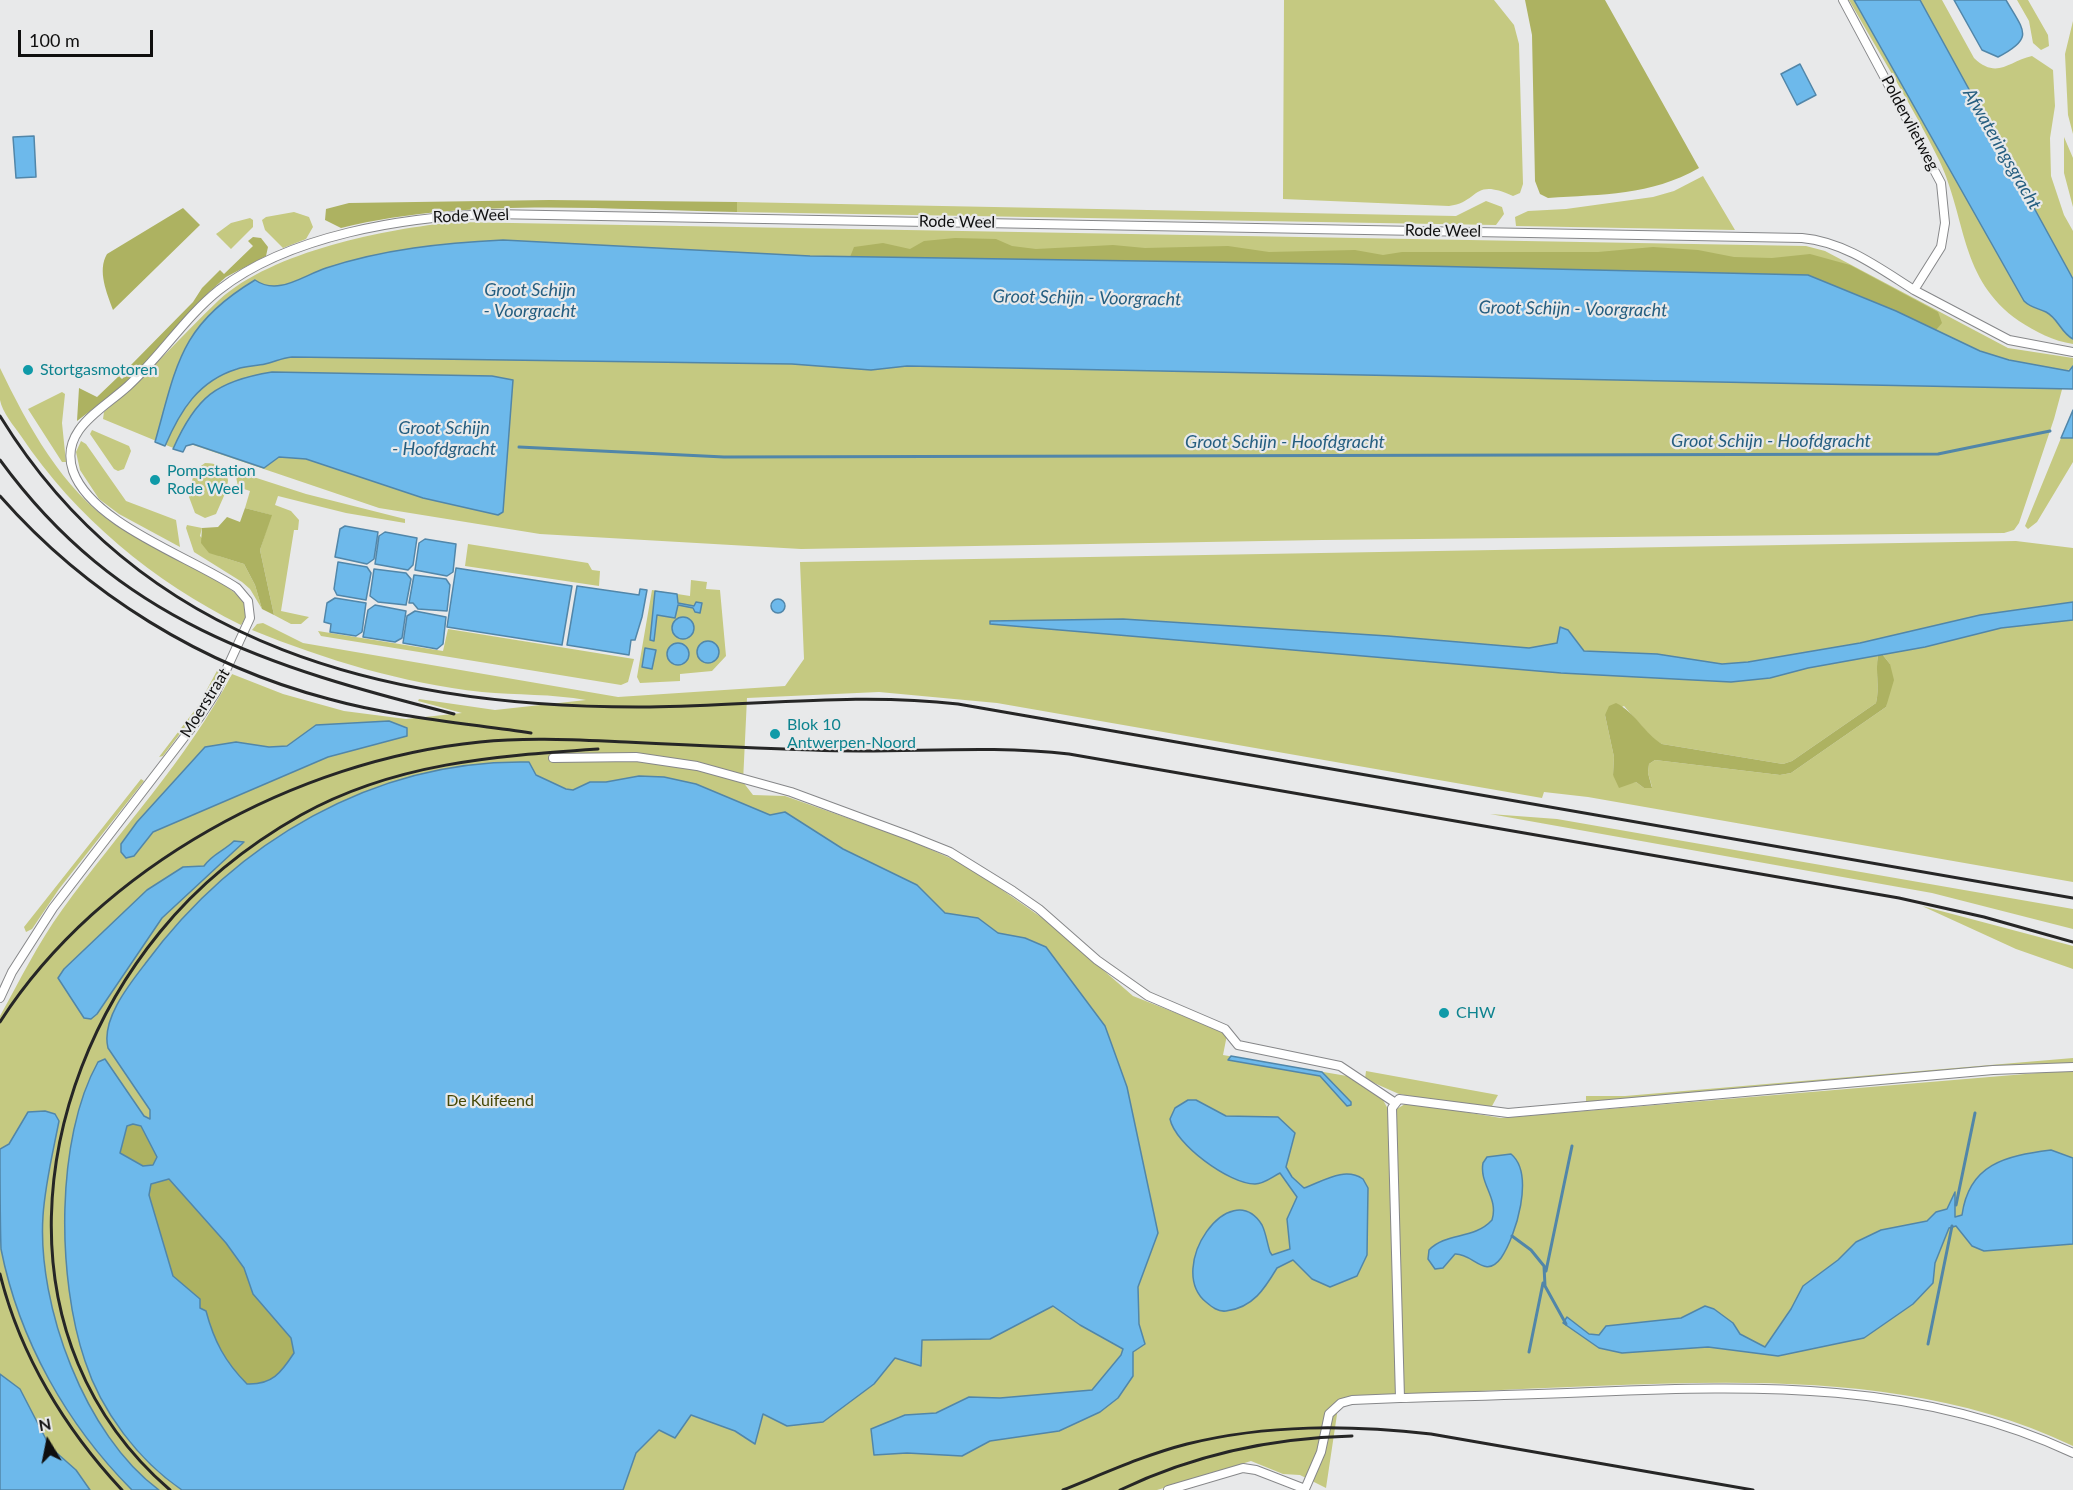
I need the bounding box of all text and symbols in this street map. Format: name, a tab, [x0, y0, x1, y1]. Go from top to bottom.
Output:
scale bar	[21, 18, 156, 56]
text: 100 m	[29, 29, 80, 51]
street label: Poldervlietweg	[1877, 72, 1943, 174]
water label: Afwateringsgracht	[1958, 84, 2046, 214]
street label: Rode Weel	[432, 205, 510, 227]
street label: Rode Weel	[919, 212, 995, 232]
street label: Rode Weel	[1405, 221, 1481, 241]
water label: Groot Schijn - Voorgracht	[484, 279, 576, 322]
water label: Groot Schijn - Voorgracht	[992, 286, 1182, 310]
water label: Groot Schijn - Voorgracht	[1478, 297, 1668, 321]
place label: Stortgasmotoren	[40, 360, 158, 380]
marker: Stortgasmotoren	[21, 363, 35, 377]
water label: Groot Schijn - Hoofdgracht	[392, 417, 496, 460]
water label: Groot Schijn - Hoofdgracht	[1671, 430, 1871, 452]
water label: Groot Schijn - Hoofdgracht	[1185, 431, 1385, 453]
place label: Pompstation Rode Weel	[167, 461, 256, 499]
marker: Pompstation Rode Weel	[148, 473, 162, 487]
street label: Moerstraat	[176, 665, 234, 741]
place label: Blok 10 Antwerpen-Noord	[787, 715, 916, 753]
marker: Blok 10 Antwerpen-Noord	[768, 727, 782, 741]
place label: CHW	[1456, 1003, 1495, 1023]
marker: CHW	[1437, 1006, 1451, 1020]
park label: De Kuifeend	[446, 1091, 534, 1111]
north arrow	[18, 1412, 78, 1472]
text: N	[37, 1413, 52, 1434]

